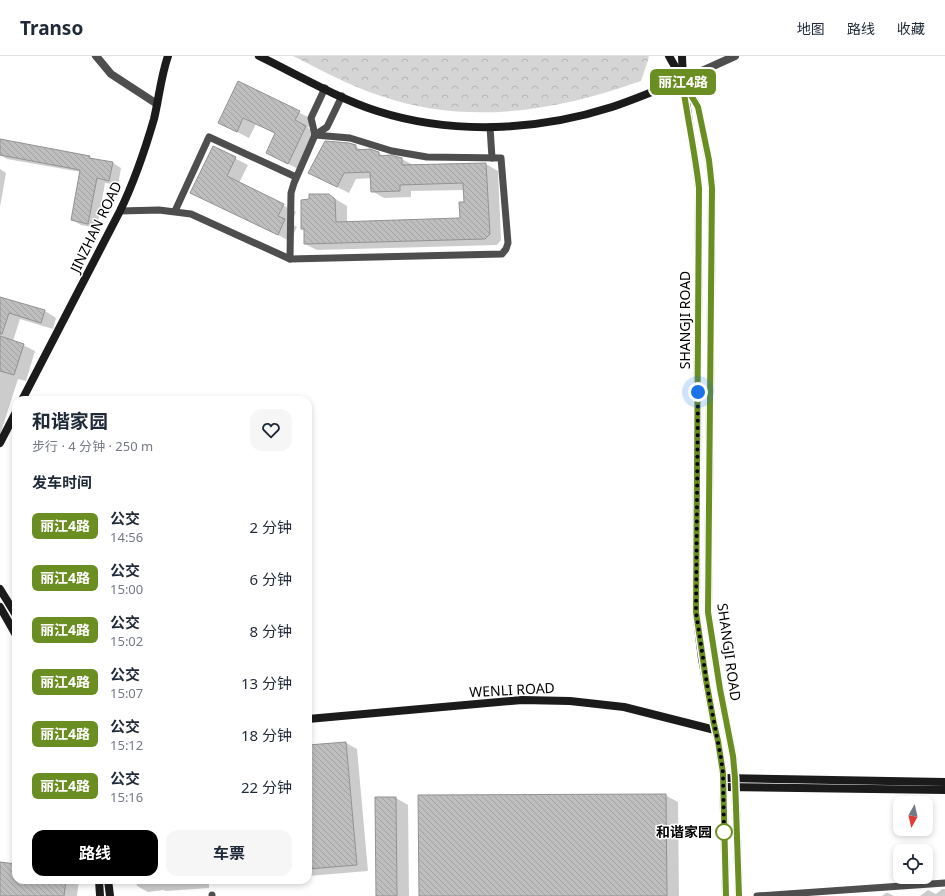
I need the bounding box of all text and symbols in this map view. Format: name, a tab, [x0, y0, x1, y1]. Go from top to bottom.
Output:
text: Transo	[20, 15, 83, 41]
text: 地图	[797, 19, 825, 38]
text: 路线	[847, 19, 875, 38]
text: 收藏	[897, 19, 925, 38]
line badge: 丽江4路	[655, 69, 711, 95]
text: 丽江4路	[658, 72, 708, 91]
street label: JINZHAN ROAD	[64, 178, 126, 277]
street label: SHANGJI ROAD	[675, 271, 694, 369]
your location	[688, 382, 708, 402]
text: 和谐家园	[32, 408, 108, 434]
button: heart	[250, 409, 292, 451]
text: 步行 · 4 分钟 · 250 m	[32, 437, 153, 455]
text: 发车时间	[32, 472, 92, 492]
text: 公交	[110, 508, 140, 528]
text: 丽江4路	[40, 516, 90, 535]
text: 2 分钟	[250, 517, 292, 537]
text: 14:56	[110, 528, 143, 546]
text: 公交	[110, 560, 140, 580]
text: 丽江4路	[40, 568, 90, 587]
text: 6 分钟	[250, 569, 292, 589]
text: 15:00	[110, 580, 143, 598]
street label: SHANGJI ROAD	[713, 602, 746, 702]
text: 公交	[110, 612, 140, 632]
text: 丽江4路	[40, 620, 90, 639]
text: 8 分钟	[250, 621, 292, 641]
text: 15:02	[110, 632, 143, 650]
text: 公交	[110, 664, 140, 684]
text: 丽江4路	[40, 672, 90, 691]
text: 13 分钟	[241, 673, 292, 693]
street label: WENLI ROAD	[469, 678, 555, 701]
text: 15:07	[110, 684, 143, 702]
text: 公交	[110, 716, 140, 736]
text: 丽江4路	[40, 724, 90, 743]
text: 18 分钟	[241, 725, 292, 745]
text: 15:12	[110, 736, 143, 754]
text: 公交	[110, 768, 140, 788]
text: 丽江4路	[40, 776, 90, 795]
text: 22 分钟	[241, 777, 292, 797]
text: 15:16	[110, 788, 143, 806]
north arrow	[893, 796, 933, 836]
map controls	[893, 796, 933, 884]
place label: 和谐家园	[656, 822, 712, 841]
marker: 和谐家园	[715, 823, 733, 841]
button: 路线	[32, 830, 158, 876]
button: 车票	[166, 830, 292, 876]
button: locate	[893, 844, 933, 884]

